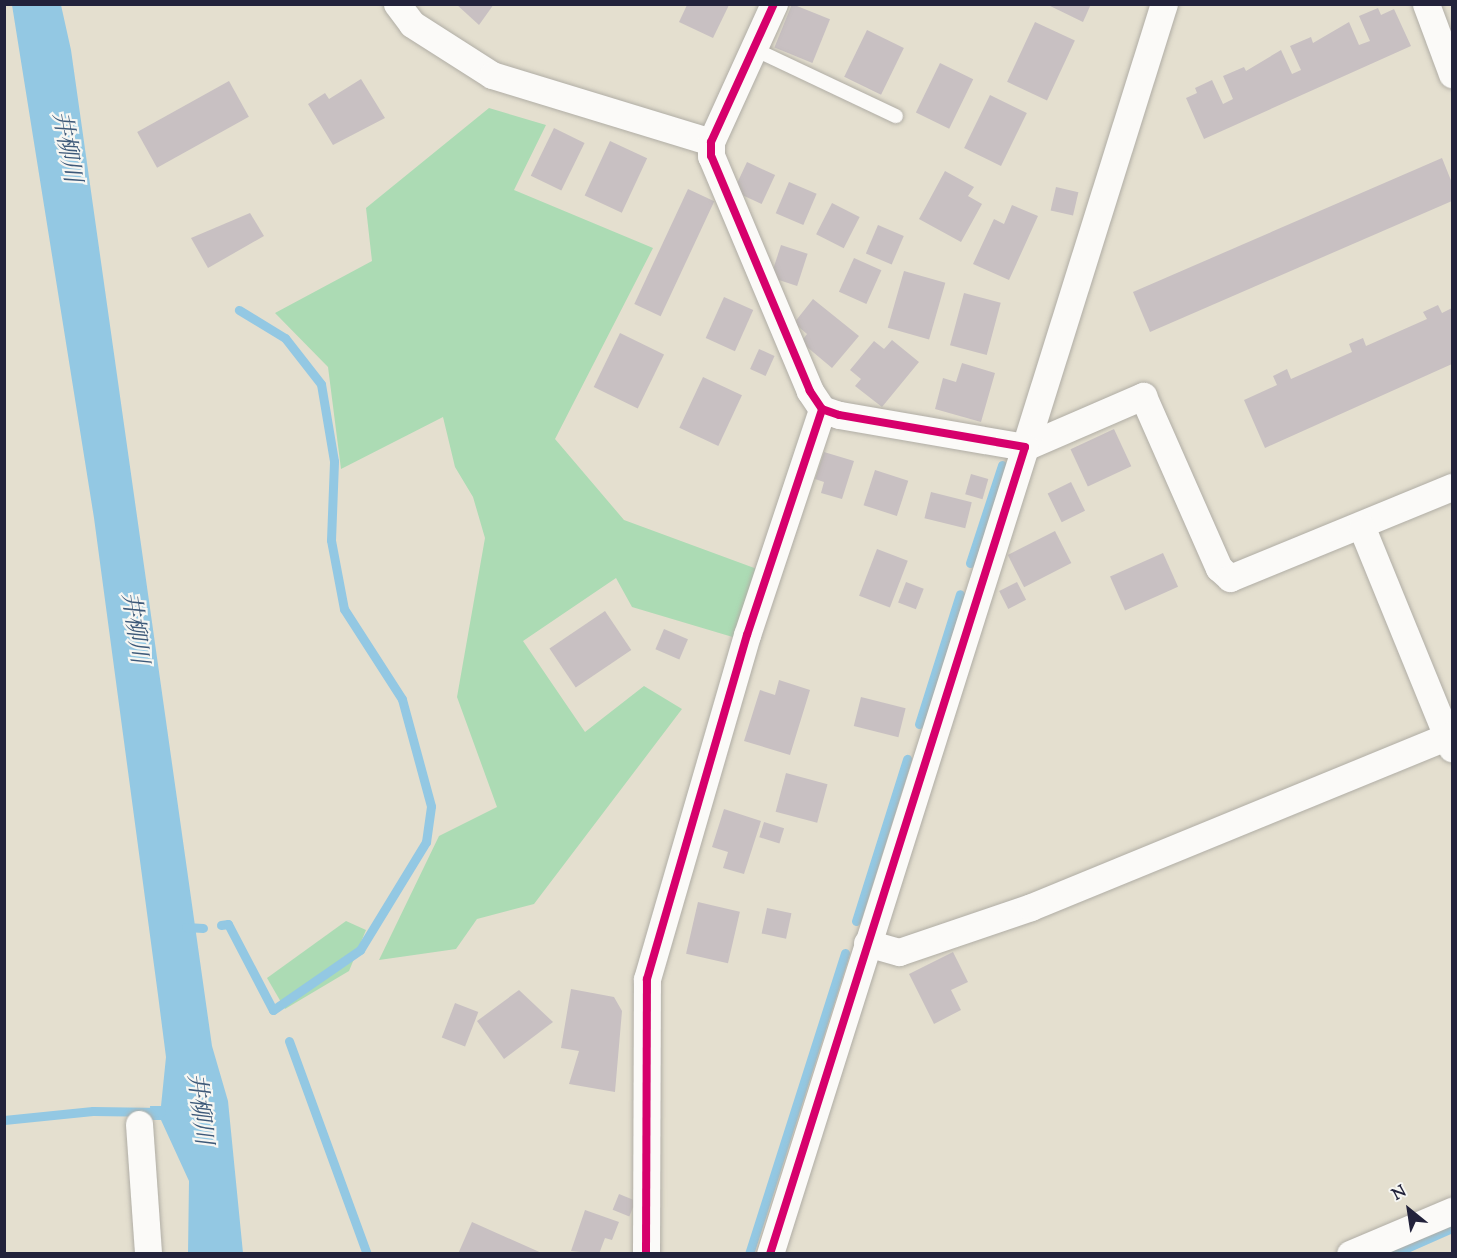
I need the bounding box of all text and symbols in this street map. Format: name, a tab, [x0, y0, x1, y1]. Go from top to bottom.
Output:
water label: 井柳川	[45, 109, 85, 185]
water label: 井柳川	[114, 590, 152, 666]
water label: 井柳川	[179, 1072, 217, 1146]
north arrow	[1379, 1180, 1439, 1240]
text: N	[1388, 1181, 1411, 1207]

